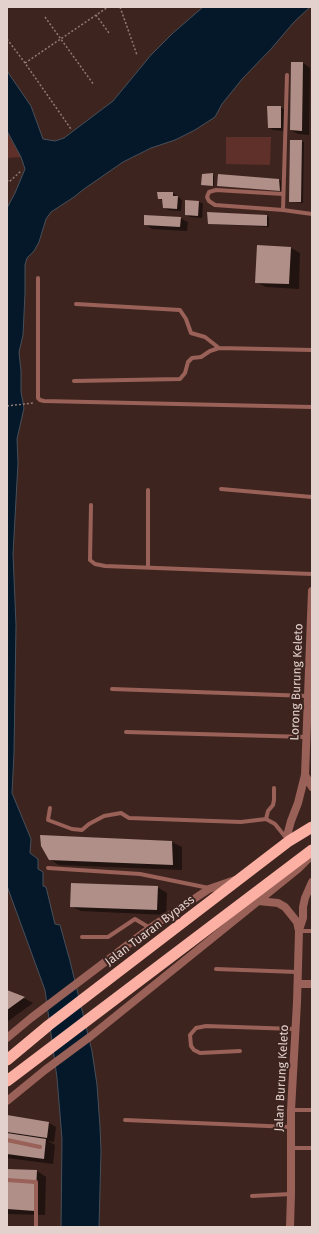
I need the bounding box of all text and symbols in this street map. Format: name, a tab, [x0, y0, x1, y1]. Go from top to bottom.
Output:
street label: Lorong Burung Keleto	[288, 623, 306, 741]
street label: Jalan Tuaran Bypass	[102, 893, 198, 969]
street label: Jalan Burung Keleto	[272, 1024, 292, 1132]

